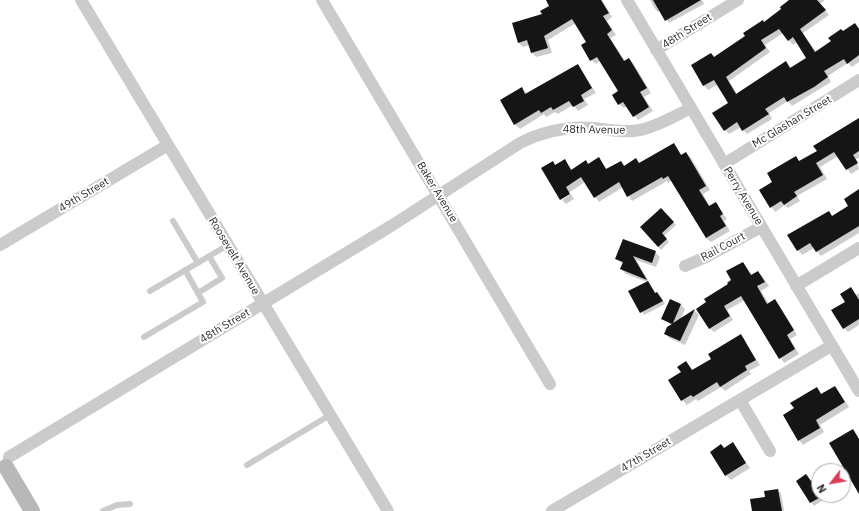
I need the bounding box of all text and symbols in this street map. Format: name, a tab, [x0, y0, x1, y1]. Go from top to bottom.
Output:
street label: 48th Street	[660, 11, 714, 51]
street label: Mc Glashan Street	[750, 93, 834, 151]
street label: 48th Avenue	[563, 123, 625, 137]
street label: Baker Avenue	[414, 159, 460, 225]
street label: Perry Avenue	[720, 165, 766, 227]
street label: 49th Street	[57, 175, 111, 215]
street label: Roosevelt Avenue	[206, 215, 262, 297]
street label: Rail Court	[699, 230, 747, 264]
street label: 48th Street	[198, 306, 252, 346]
street label: 47th Street	[619, 435, 673, 475]
north arrow	[811, 463, 851, 503]
text: N	[814, 482, 830, 496]

